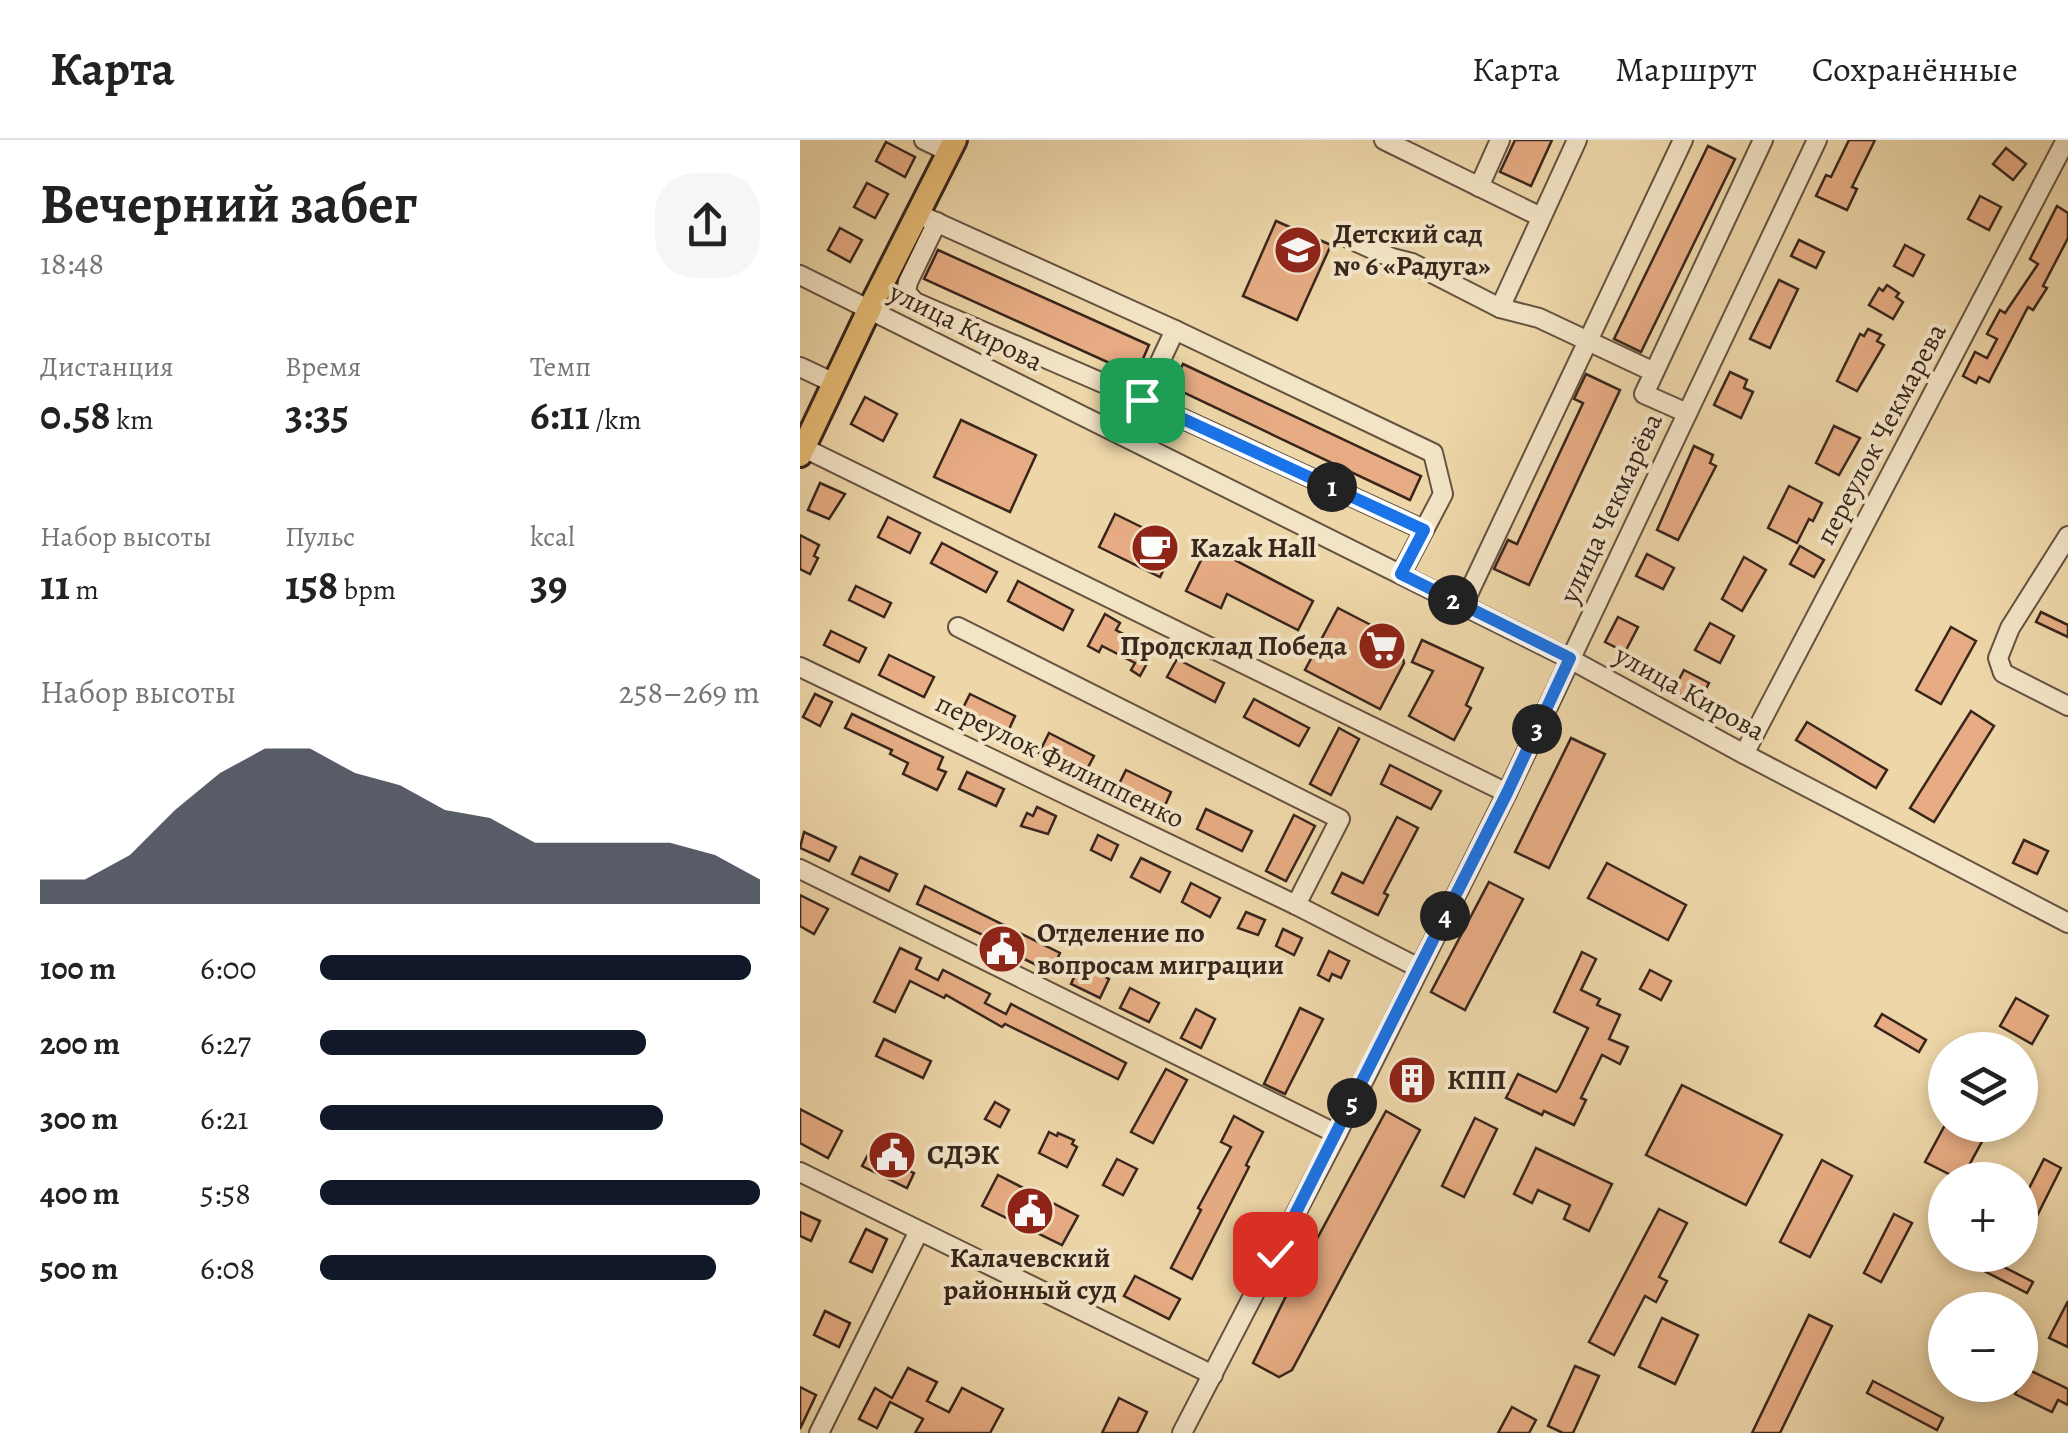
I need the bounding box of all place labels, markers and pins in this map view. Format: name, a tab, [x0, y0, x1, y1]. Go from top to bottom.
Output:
place label: Детский сад № 6 «Радуга»	[1333, 215, 1491, 285]
school or university icon: Детский сад № 6 «Радуга»	[1272, 224, 1324, 276]
pin	[1100, 358, 1185, 443]
pin: 1	[1307, 462, 1357, 512]
cafe icon: Kazak Hall	[1129, 522, 1181, 574]
place label: Kazak Hall	[1190, 529, 1317, 567]
pin: 2	[1428, 575, 1478, 625]
supermarket icon: Продсклад Победа	[1356, 620, 1408, 672]
place label: Продсклад Победа	[1120, 627, 1348, 665]
pin: 3	[1512, 704, 1562, 754]
pin: 4	[1420, 891, 1470, 941]
place label: Отделение по вопросам миграции	[1037, 914, 1284, 984]
public building icon: Отделение по вопросам миграции	[976, 923, 1028, 975]
building icon: КПП	[1386, 1054, 1438, 1106]
place label: КПП	[1447, 1061, 1506, 1099]
pin: 5	[1327, 1078, 1377, 1128]
public building icon: СДЭК	[866, 1129, 918, 1181]
place label: СДЭК	[927, 1136, 1000, 1174]
public building icon: Калачевский районный суд	[1004, 1185, 1056, 1237]
pin	[1233, 1212, 1318, 1297]
place label: Калачевский районный суд	[943, 1239, 1117, 1309]

